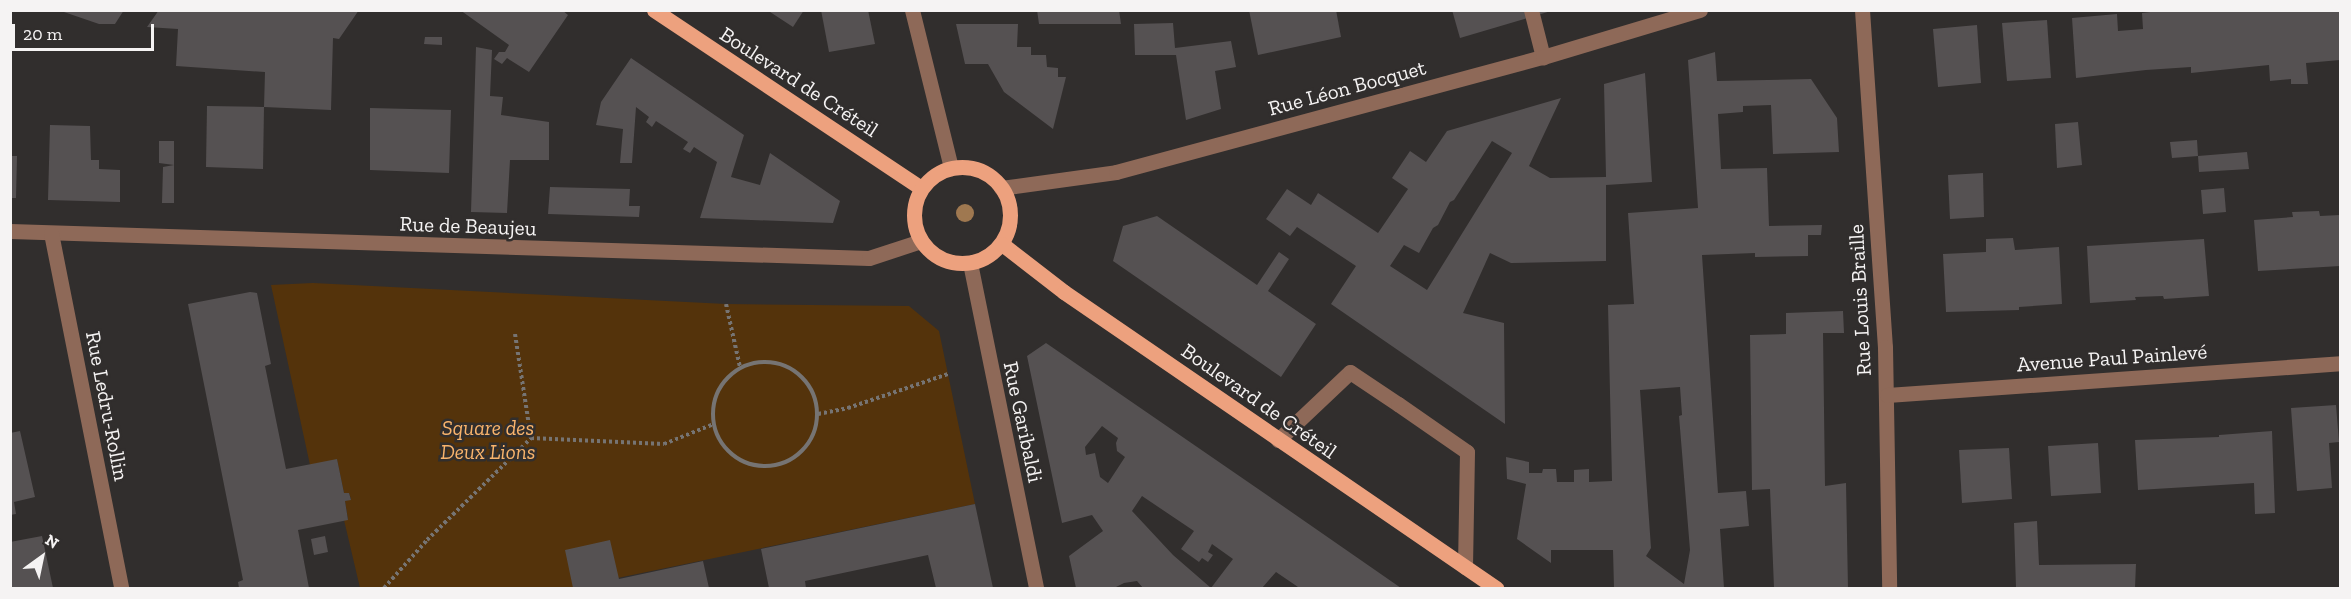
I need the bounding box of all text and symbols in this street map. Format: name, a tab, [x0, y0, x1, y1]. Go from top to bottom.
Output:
scale bar	[15, 12, 158, 50]
street label: Boulevard de Créteil	[715, 21, 883, 143]
text: 20 m	[23, 23, 62, 45]
street label: Rue Léon Bocquet	[1265, 55, 1429, 121]
street label: Rue de Beaujeu	[399, 211, 537, 241]
street label: Rue Louis Braille	[1843, 224, 1877, 376]
street label: Rue Ledru-Rollin	[80, 329, 134, 483]
street label: Boulevard de Créteil	[1176, 338, 1342, 464]
street label: Avenue Paul Painlevé	[2016, 339, 2208, 377]
street label: Rue Garibaldi	[998, 359, 1048, 485]
park label: Square des Deux Lions	[440, 415, 536, 465]
north arrow	[12, 527, 72, 587]
text: N	[42, 530, 62, 553]

